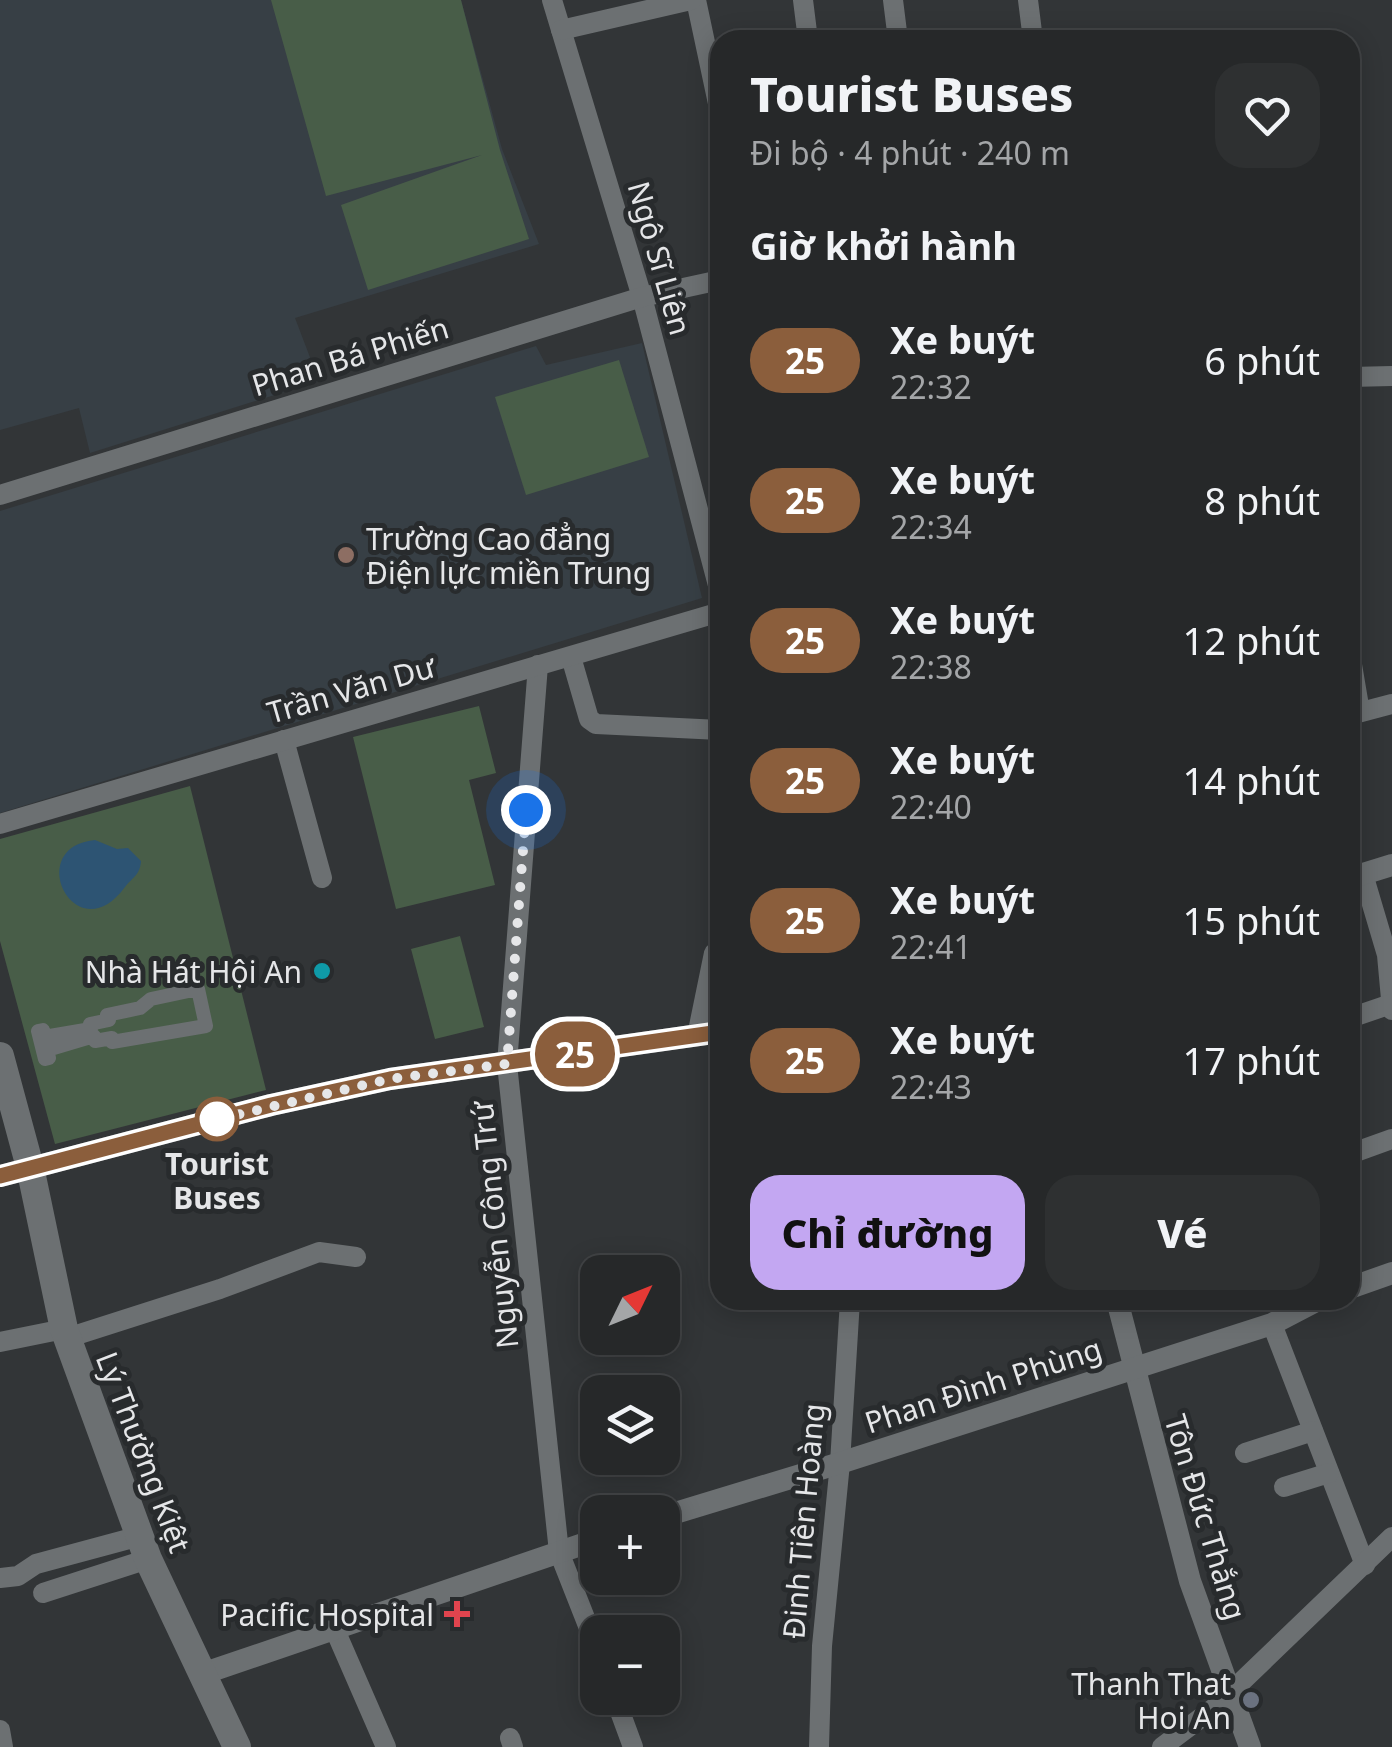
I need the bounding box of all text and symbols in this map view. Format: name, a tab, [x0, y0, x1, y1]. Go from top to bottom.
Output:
text: Tourist Buses	[750, 61, 1073, 126]
button: heart	[1215, 63, 1320, 168]
text: Đi bộ · 4 phút · 240 m	[750, 131, 1070, 174]
street label: Ngô Sĩ Liên	[618, 176, 702, 340]
text: Giờ khởi hành	[750, 219, 1017, 271]
street label: Phan Bá Phiến	[247, 307, 453, 405]
text: Xe buýt	[890, 313, 1035, 365]
text: 6 phút	[1204, 334, 1320, 386]
text: 25	[785, 337, 825, 384]
text: 22:32	[890, 365, 972, 408]
text: Xe buýt	[890, 453, 1035, 505]
text: 8 phút	[1204, 474, 1320, 526]
text: 25	[785, 477, 825, 524]
text: 22:34	[890, 505, 972, 548]
place label: Trường Cao đẳng Điện lực miền Trung	[366, 518, 651, 593]
marker: Trường Cao đẳng Điện lực miền Trung	[335, 544, 357, 566]
text: Xe buýt	[890, 593, 1035, 645]
text: 12 phút	[1183, 614, 1320, 666]
text: 25	[785, 617, 825, 664]
street label: Trần Văn Dư	[262, 645, 441, 733]
text: 22:38	[890, 645, 972, 688]
text: Xe buýt	[890, 733, 1035, 785]
text: 14 phút	[1183, 754, 1320, 806]
text: 25	[785, 757, 825, 804]
your location	[501, 785, 551, 835]
text: 22:40	[890, 785, 972, 828]
text: Xe buýt	[890, 873, 1035, 925]
text: 15 phút	[1183, 894, 1320, 946]
text: 25	[785, 897, 825, 944]
text: 22:41	[890, 925, 972, 968]
place label: Nhà Hát Hội An	[85, 951, 302, 992]
marker: Nhà Hát Hội An	[311, 960, 333, 982]
text: Xe buýt	[890, 1013, 1035, 1065]
line badge: 25	[530, 1022, 620, 1086]
text: 25	[555, 1031, 595, 1078]
text: 17 phút	[1183, 1034, 1320, 1086]
text: 25	[785, 1037, 825, 1084]
text: 22:43	[890, 1065, 972, 1108]
marker: Tourist Buses	[196, 1098, 238, 1140]
street label: Nguyễn Công Trứ	[460, 1098, 527, 1350]
place label: Tourist Buses	[165, 1143, 269, 1218]
button: Chỉ đường	[750, 1175, 1025, 1290]
button: Vé	[1045, 1175, 1320, 1290]
north arrow	[580, 1255, 680, 1355]
map controls	[580, 1255, 680, 1715]
street label: Phan Đình Phùng	[859, 1327, 1107, 1443]
street label: Lý Thường Kiệt	[87, 1346, 201, 1558]
button: layers	[580, 1375, 680, 1475]
street label: Đinh Tiên Hoàng	[772, 1401, 834, 1641]
street label: Tôn Đức Thắng	[1155, 1409, 1257, 1625]
button: +	[580, 1495, 680, 1595]
place label: Pacific Hospital	[220, 1594, 434, 1635]
marker: Pacific Hospital	[444, 1601, 470, 1627]
button: −	[580, 1615, 680, 1715]
place label: Thanh That Hoi An	[1071, 1663, 1231, 1738]
marker: Thanh That Hoi An	[1240, 1689, 1262, 1711]

